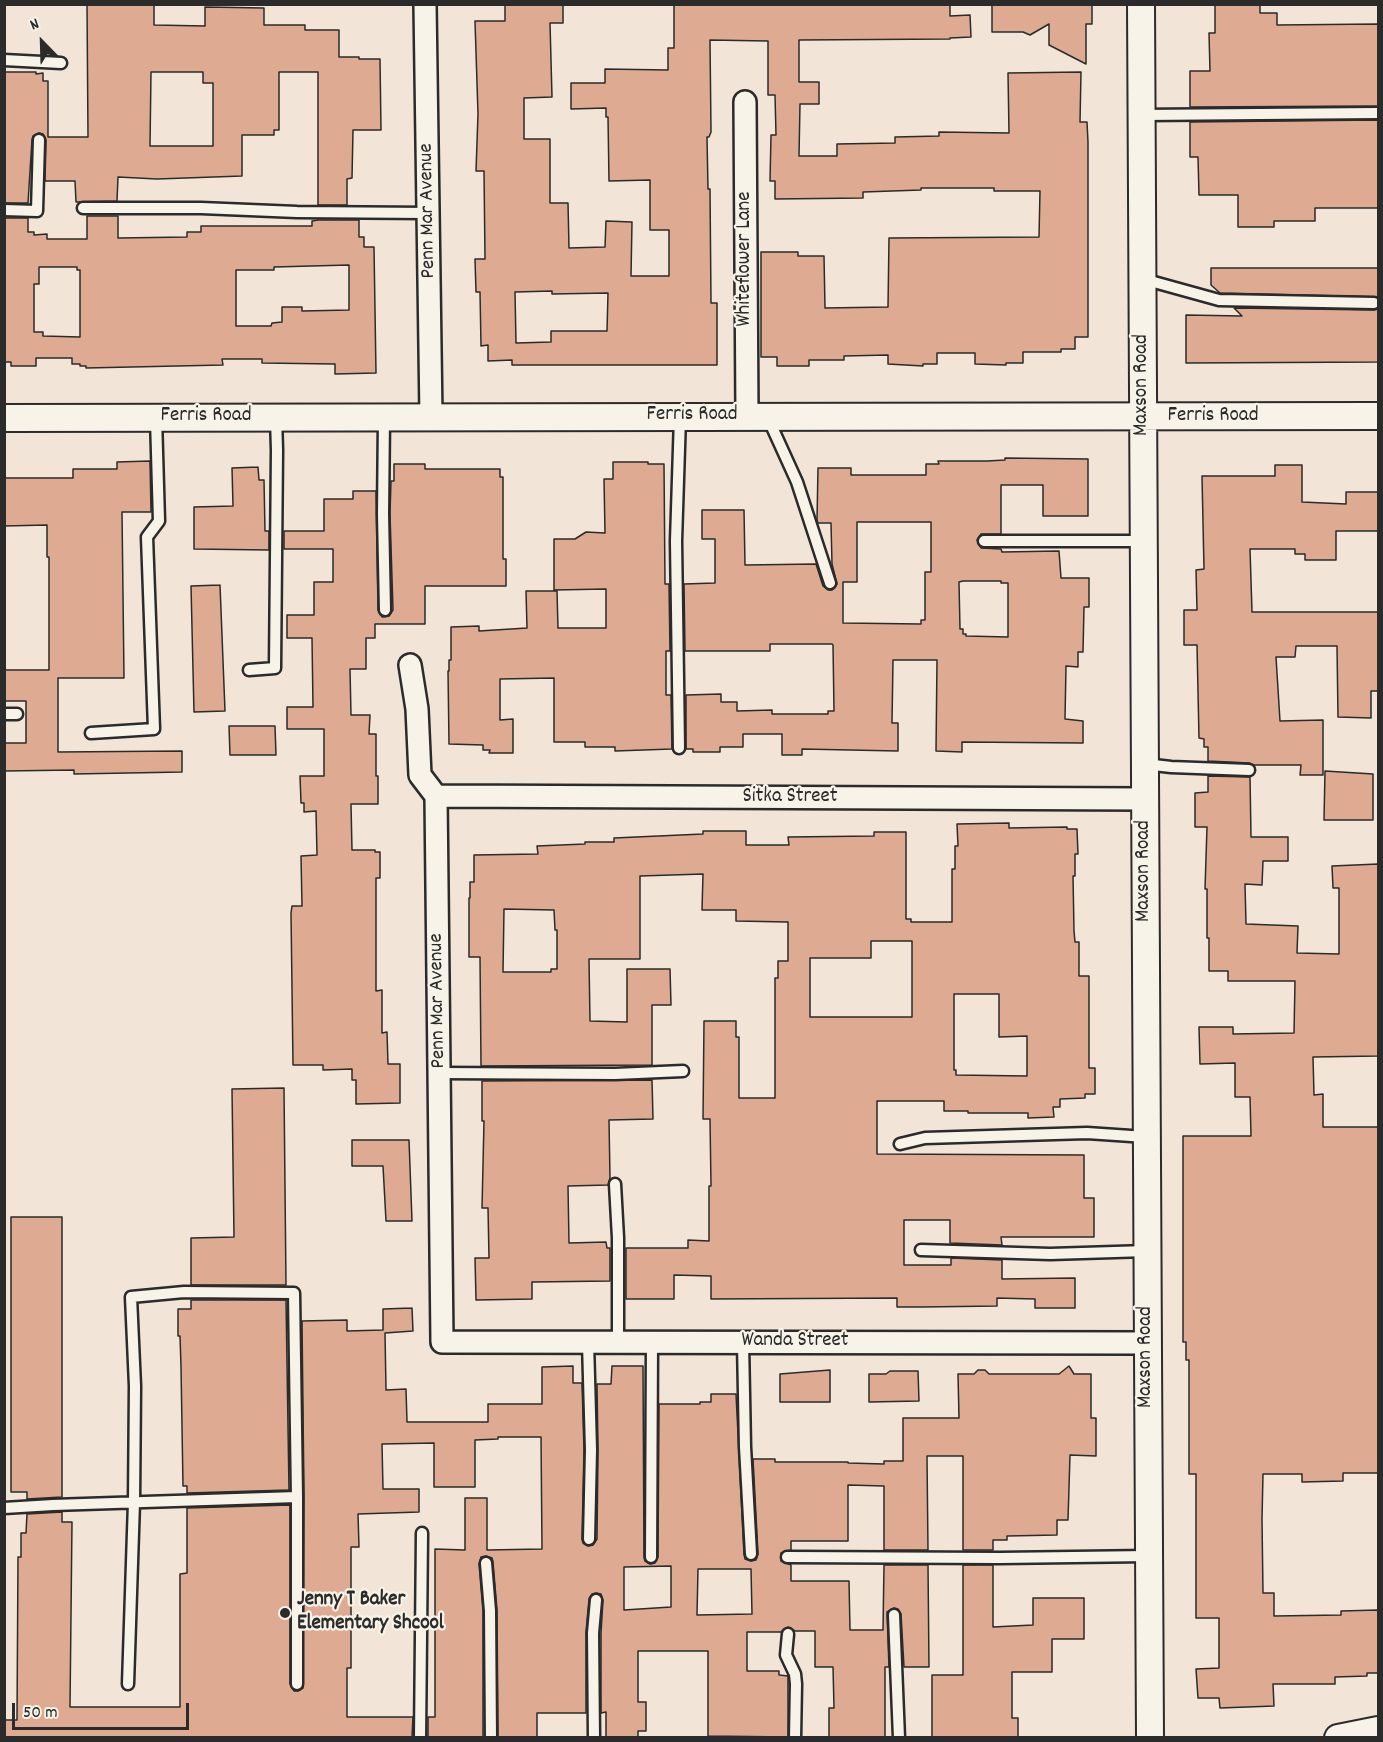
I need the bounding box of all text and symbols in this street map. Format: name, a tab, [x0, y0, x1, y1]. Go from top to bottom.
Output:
north arrow	[12, 12, 72, 72]
text: N	[27, 13, 43, 37]
street label: Penn Mar Avenue	[415, 143, 443, 279]
street label: Whiteflower Lane	[733, 191, 759, 327]
street label: Maxson Road	[1130, 334, 1156, 436]
street label: Ferris Road	[647, 403, 737, 429]
street label: Ferris Road	[161, 404, 251, 430]
street label: Ferris Road	[1168, 404, 1258, 430]
street label: Sitka Street	[742, 785, 838, 811]
street label: Maxson Road	[1132, 820, 1158, 922]
street label: Penn Mar Avenue	[425, 933, 453, 1069]
street label: Maxson Road	[1134, 1306, 1160, 1408]
street label: Wanda Street	[741, 1329, 849, 1355]
place label: Jenny T Baker Elementary Shcool	[297, 1588, 444, 1638]
marker: Jenny T Baker Elementary Shcool	[278, 1606, 292, 1620]
scale bar	[15, 1691, 192, 1729]
text: 50 m	[23, 1701, 58, 1726]

